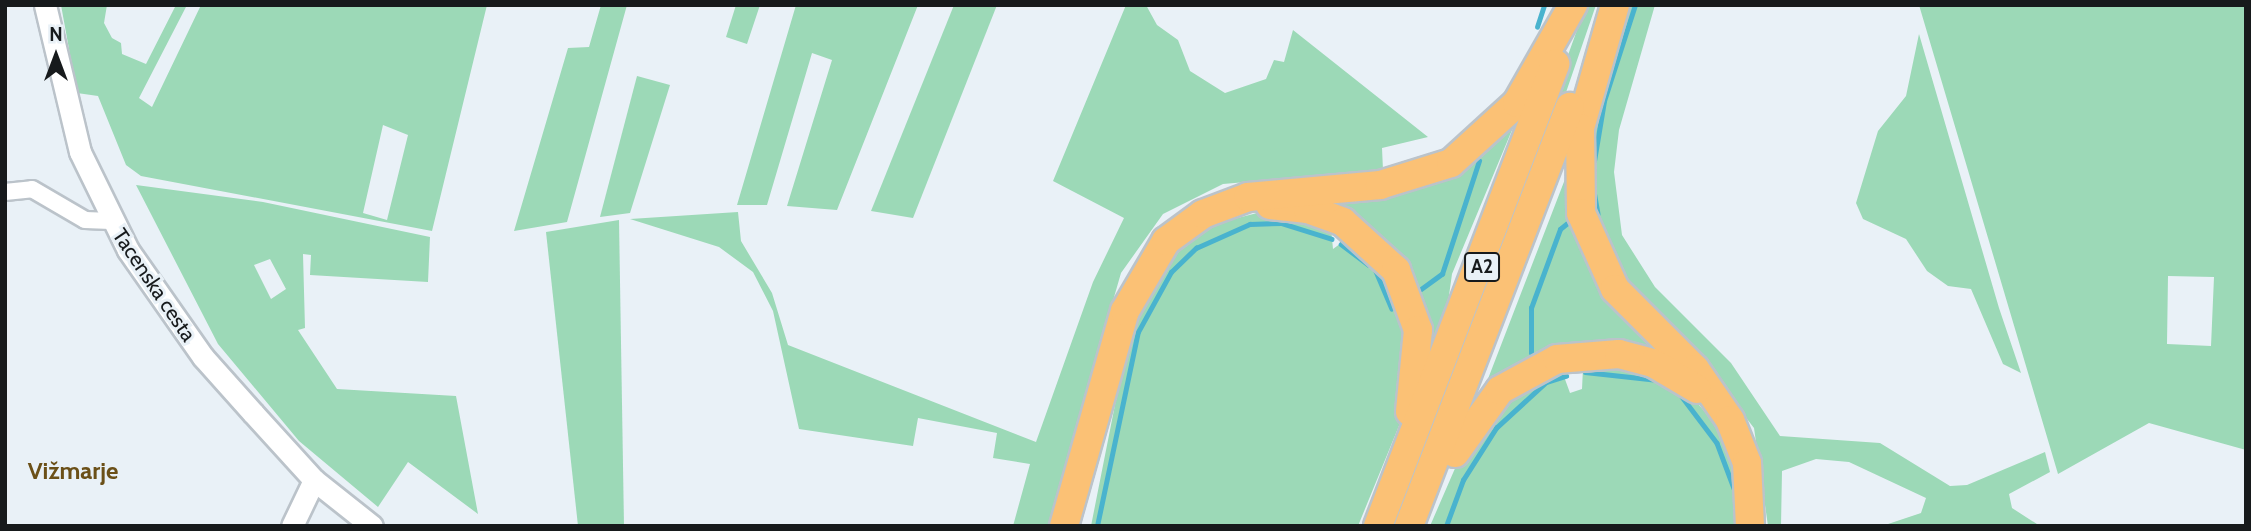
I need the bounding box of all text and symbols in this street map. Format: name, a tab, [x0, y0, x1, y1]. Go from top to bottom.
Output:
north arrow	[21, 21, 91, 91]
text: N	[49, 23, 63, 46]
street label: Tacenska cesta	[107, 224, 201, 346]
road number: A2	[1463, 252, 1501, 282]
district label: Vižmarje	[28, 457, 118, 485]

